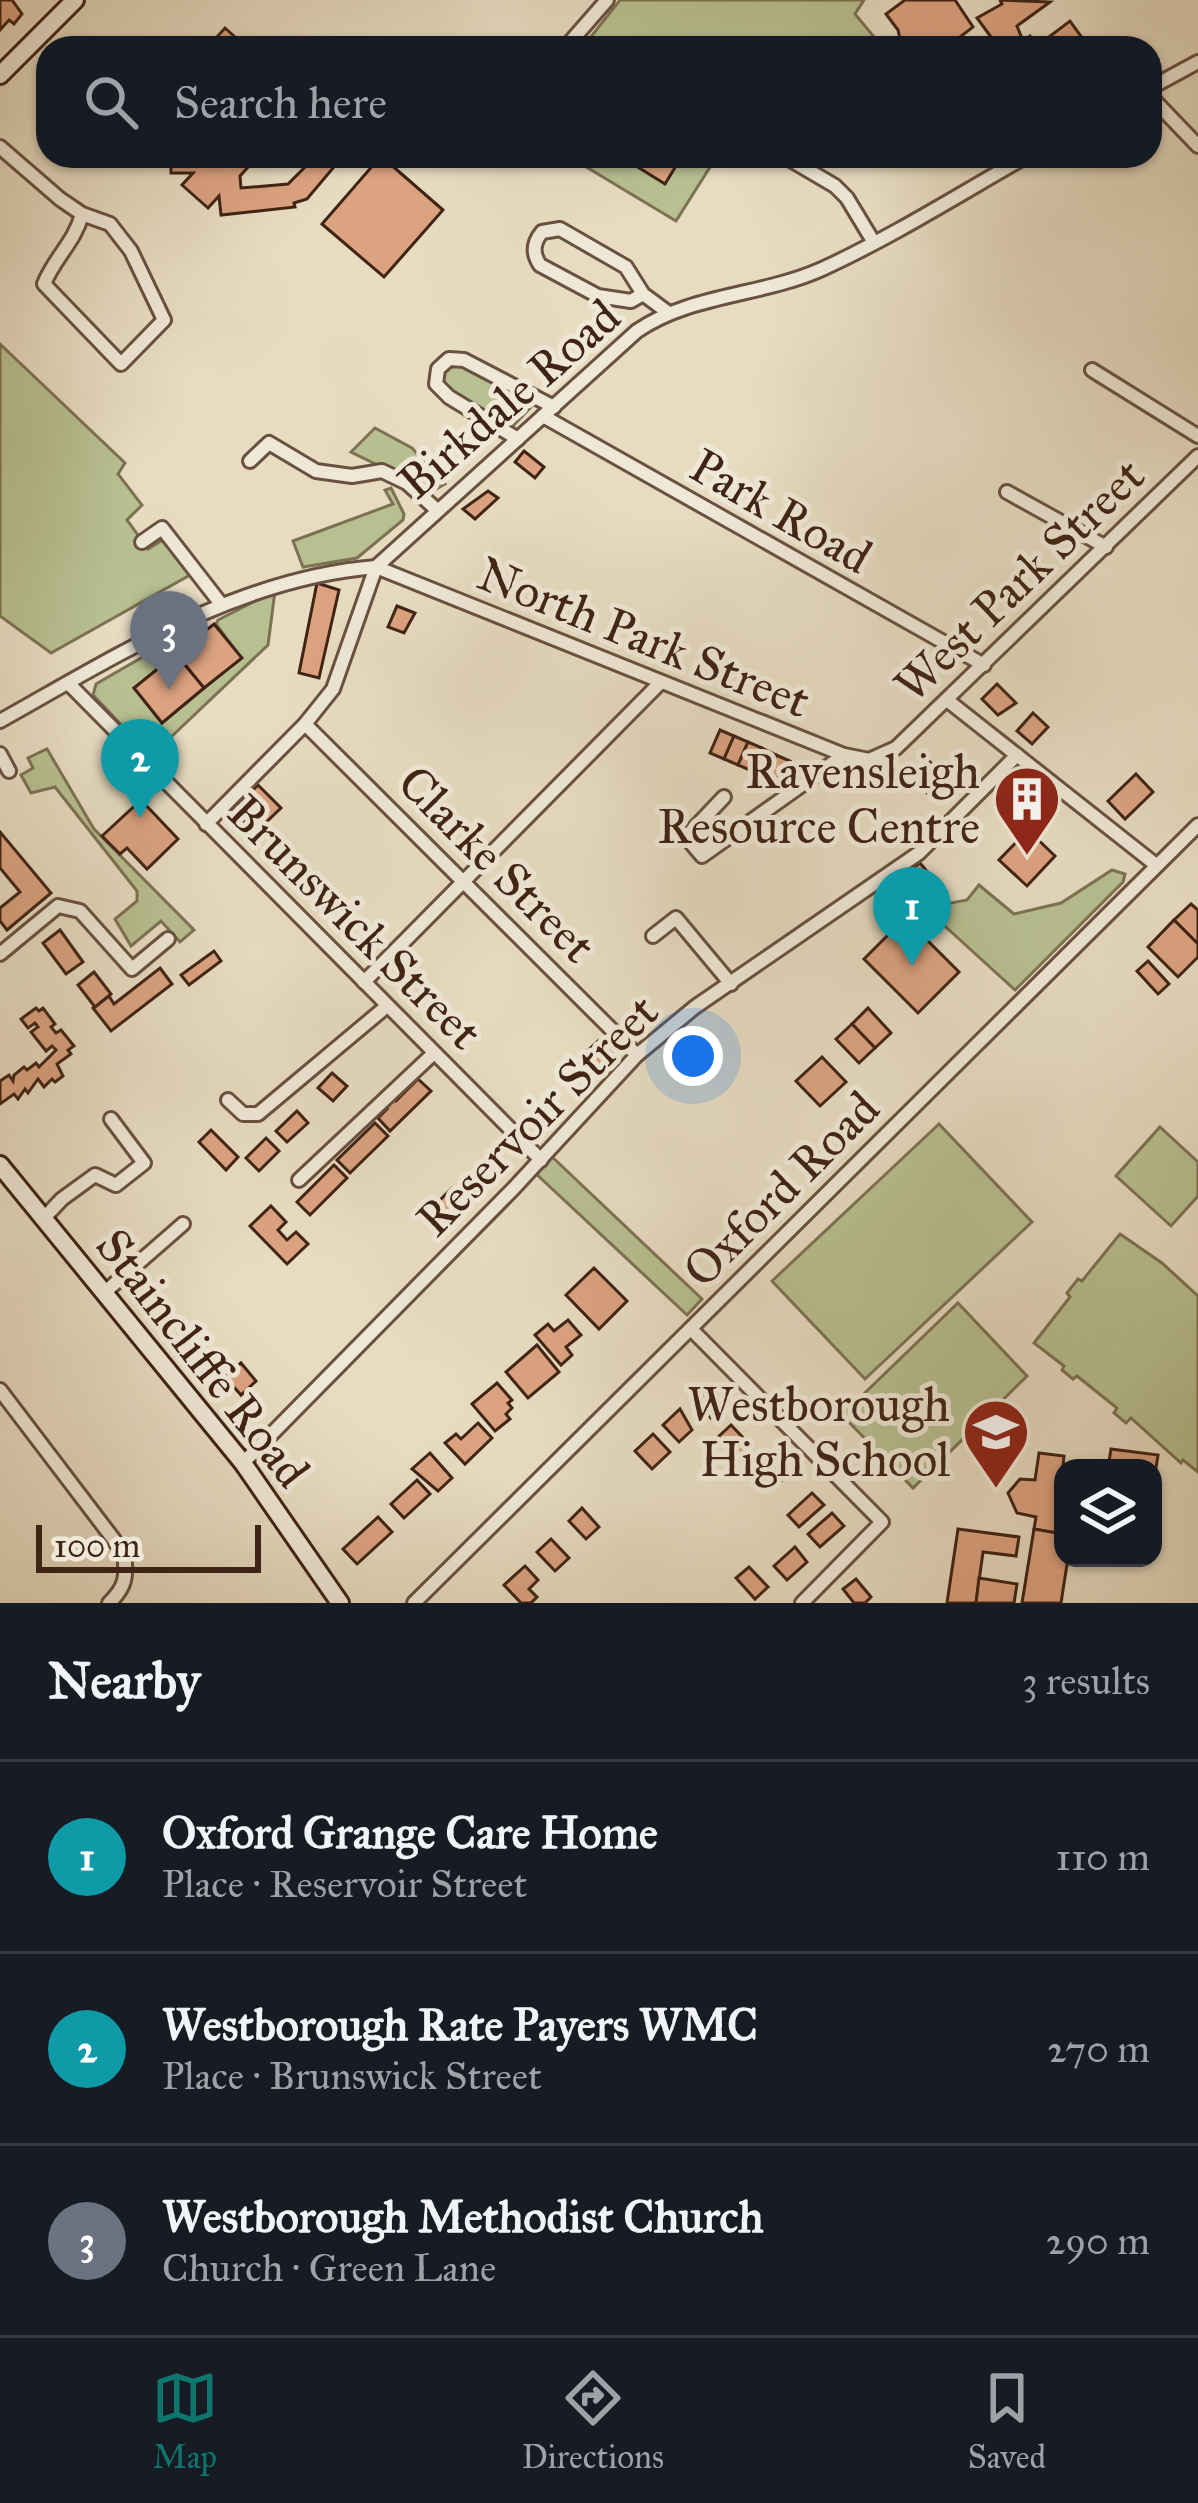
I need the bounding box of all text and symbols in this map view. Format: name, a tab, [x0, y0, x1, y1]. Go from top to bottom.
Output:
search box	[36, 36, 1162, 168]
icon: search	[78, 69, 144, 135]
text: Search here	[174, 75, 387, 130]
street label: Birkdale Road	[386, 287, 632, 511]
street label: Park Road	[680, 436, 882, 586]
street label: West Park Street	[882, 446, 1156, 714]
street label: North Park Street	[469, 544, 819, 730]
pin: 3	[130, 591, 208, 690]
pin: 2	[101, 719, 179, 818]
place label: Ravensleigh Resource Centre	[657, 742, 980, 856]
street label: Clarke Street	[386, 753, 608, 975]
building icon: Ravensleigh Resource Centre	[992, 764, 1062, 858]
street label: Brunswick Street	[216, 783, 494, 1061]
pin: 1	[873, 867, 951, 966]
street label: Reservoir Street	[404, 982, 670, 1248]
your location	[663, 1026, 723, 1086]
street label: Oxford Road	[671, 1079, 891, 1299]
street label: Staincliffe Road	[84, 1217, 322, 1499]
place label: Westborough High School	[687, 1375, 950, 1489]
school or university icon: Westborough High School	[961, 1397, 1031, 1491]
map controls	[1054, 1459, 1162, 1567]
button: layers	[1054, 1459, 1162, 1567]
scale bar	[36, 1519, 261, 1572]
text: 100 m	[54, 1526, 140, 1566]
text: Nearby	[48, 1650, 200, 1712]
text: 3 results	[1022, 1657, 1150, 1705]
text: Oxford Grange Care Home	[162, 1805, 658, 1860]
text: 1	[79, 1833, 95, 1881]
text: 110 m	[1055, 1833, 1150, 1881]
text: Place · Reservoir Street	[162, 1860, 527, 1908]
text: Westborough Rate Payers WMC	[162, 1997, 758, 2052]
text: 2	[77, 2025, 97, 2073]
text: 270 m	[1047, 2025, 1150, 2073]
text: Place · Brunswick Street	[162, 2052, 542, 2100]
text: Westborough Methodist Church	[162, 2189, 764, 2244]
text: 3	[79, 2217, 95, 2265]
text: 290 m	[1046, 2217, 1150, 2265]
text: Church · Green Lane	[162, 2244, 496, 2292]
tab: Map	[152, 2365, 218, 2477]
tab: Directions	[522, 2365, 664, 2477]
tab: Saved	[968, 2365, 1046, 2477]

